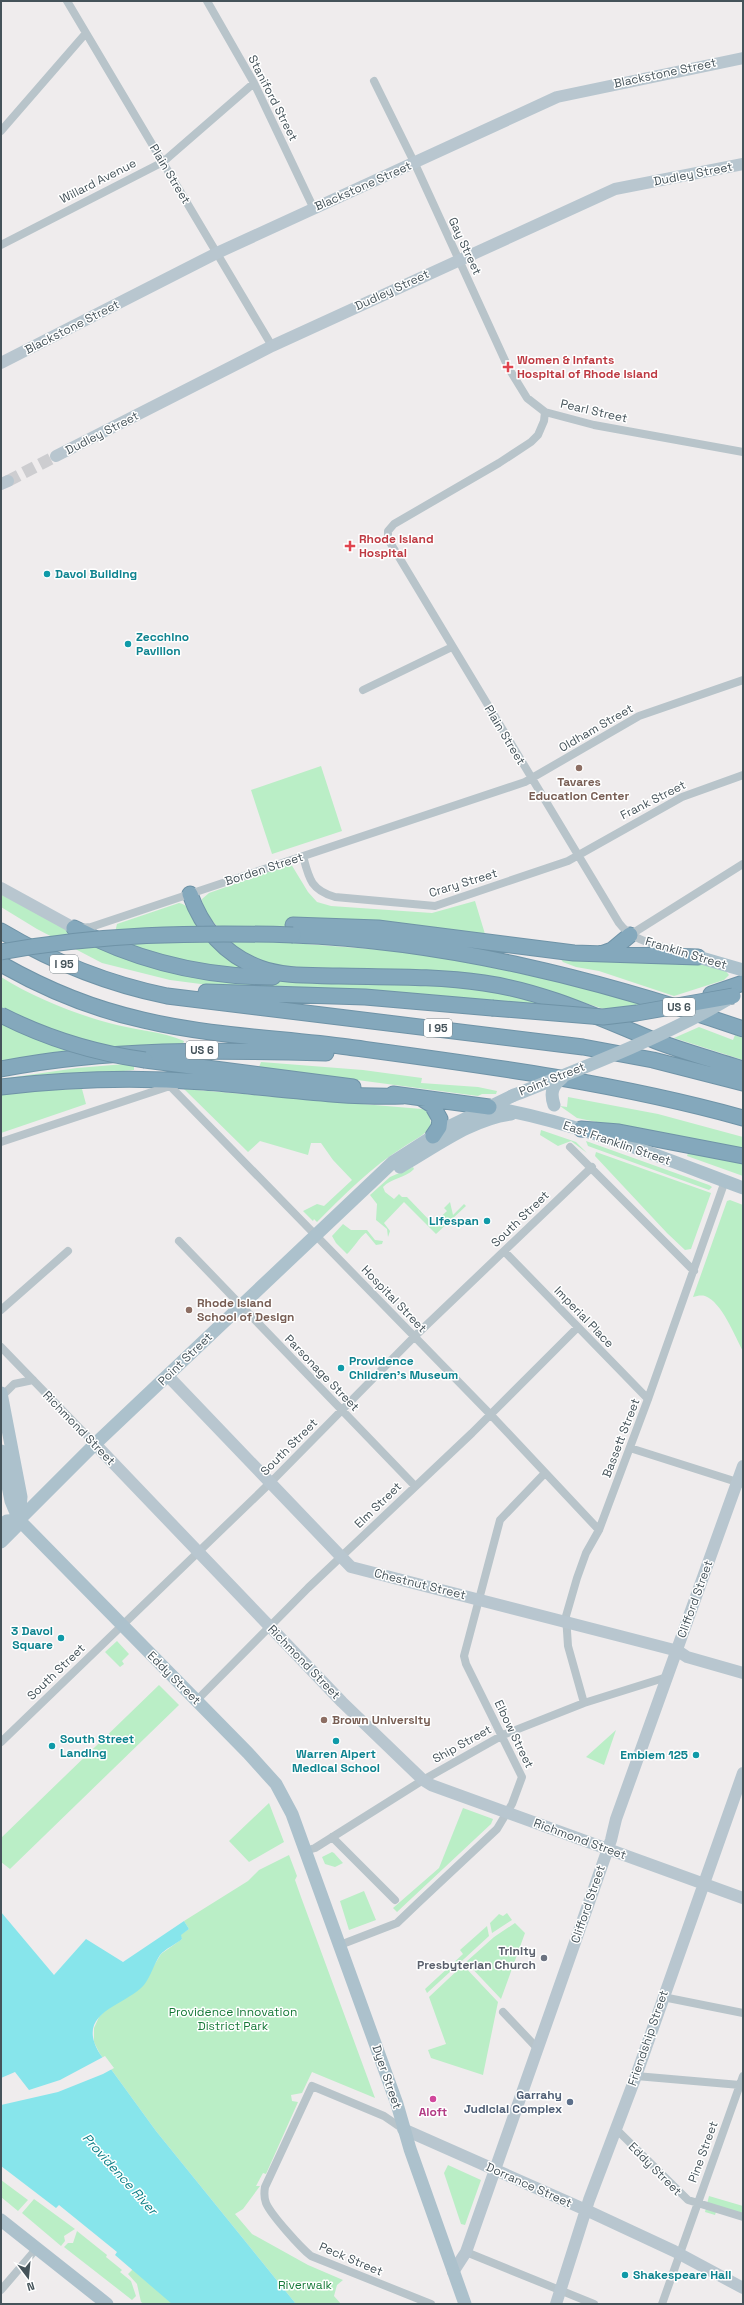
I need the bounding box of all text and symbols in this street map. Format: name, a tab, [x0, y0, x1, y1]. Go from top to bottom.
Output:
street label: Staniford Street	[244, 52, 302, 144]
street label: Blackstone Street	[612, 54, 718, 92]
street label: Plain Street	[146, 141, 194, 207]
street label: Willard Avenue	[57, 155, 139, 207]
street label: Blackstone Street	[312, 157, 414, 215]
street label: Dudley Street	[652, 158, 734, 190]
street label: Gay Street	[445, 215, 485, 277]
street label: Dudley Street	[352, 266, 432, 314]
street label: Blackstone Street	[22, 296, 122, 358]
place label: Women & Infants Hospital of Rhode Island	[517, 352, 658, 382]
marker: Women & Infants Hospital of Rhode Island	[502, 361, 514, 373]
street label: Pearl Street	[559, 396, 629, 426]
street label: Dudley Street	[63, 408, 141, 458]
place label: Rhode Island Hospital	[359, 531, 434, 561]
marker: Rhode Island Hospital	[344, 540, 356, 552]
place label: Davol Building	[55, 566, 137, 582]
marker: Davol Building	[42, 569, 52, 579]
place label: Zecchino Pavilion	[136, 629, 189, 659]
marker: Zecchino Pavilion	[123, 639, 133, 649]
street label: Oldham Street	[556, 700, 636, 756]
street label: Plain Street	[481, 702, 529, 768]
marker: Tavares Education Center	[574, 763, 584, 773]
place label: Tavares Education Center	[529, 774, 629, 804]
street label: Frank Street	[618, 777, 688, 823]
street label: Borden Street	[223, 849, 305, 889]
street label: Crary Street	[427, 865, 499, 901]
street label: Franklin Street	[643, 933, 729, 973]
road number: I 95	[50, 955, 78, 973]
road number: US 6	[663, 998, 695, 1016]
road number: I 95	[424, 1019, 452, 1037]
road number: US 6	[186, 1041, 218, 1059]
street label: Point Street	[517, 1059, 587, 1099]
street label: East Franklin Street	[561, 1117, 673, 1169]
street label: South Street	[488, 1187, 552, 1251]
place label: Lifespan	[429, 1213, 479, 1229]
marker: Lifespan	[482, 1216, 492, 1226]
street label: Hospital Street	[358, 1262, 430, 1336]
street label: Imperial Place	[551, 1283, 617, 1351]
place label: Rhode Island School of Design	[197, 1295, 295, 1325]
marker: Rhode Island School of Design	[184, 1305, 194, 1315]
street label: Point Street	[154, 1329, 216, 1389]
street label: Parsonage Street	[281, 1331, 363, 1415]
place label: Providence Children's Museum	[349, 1353, 458, 1383]
marker: Providence Children's Museum	[336, 1363, 346, 1373]
street label: Richmond Street	[39, 1387, 119, 1469]
street label: Bassett Street	[599, 1396, 643, 1480]
street label: South Street	[257, 1415, 321, 1479]
street label: Elm Street	[351, 1478, 405, 1532]
street label: Clifford Street	[674, 1558, 716, 1640]
street label: Chestnut Street	[373, 1565, 467, 1603]
street label: Richmond Street	[264, 1621, 344, 1703]
place label: 3 Davol Square	[11, 1623, 53, 1653]
marker: 3 Davol Square	[56, 1633, 66, 1643]
street label: South Street	[24, 1640, 88, 1704]
street label: Eddy Street	[144, 1648, 204, 1708]
street label: Elbow Street	[491, 1697, 537, 1771]
place label: Brown University	[332, 1712, 431, 1728]
marker: Brown University	[319, 1715, 329, 1725]
street label: Ship Street	[430, 1721, 494, 1767]
place label: South Street Landing	[60, 1731, 134, 1761]
marker: Warren Alpert Medical School	[331, 1736, 341, 1746]
marker: South Street Landing	[47, 1741, 57, 1751]
place label: Warren Alpert Medical School	[292, 1746, 380, 1776]
place label: Emblem 125	[620, 1747, 688, 1763]
marker: Emblem 125	[691, 1750, 701, 1760]
street label: Richmond Street	[531, 1815, 629, 1863]
street label: Clifford Street	[567, 1863, 609, 1945]
place label: Trinity Presbyterian Church	[417, 1943, 536, 1973]
marker: Trinity Presbyterian Church	[539, 1953, 549, 1963]
street label: Friendship Street	[624, 1988, 672, 2088]
park label: Providence Innovation District Park	[169, 2004, 297, 2034]
street label: Dyer Street	[369, 2043, 405, 2111]
place label: Garrahy Judicial Complex	[464, 2087, 562, 2117]
marker: Aloft	[428, 2094, 438, 2104]
marker: Garrahy Judicial Complex	[565, 2097, 575, 2107]
place label: Aloft	[419, 2104, 447, 2120]
street label: Pine Street	[684, 2119, 722, 2185]
water label: Providence River	[79, 2130, 163, 2220]
street label: Eddy Street	[625, 2139, 685, 2199]
street label: Dorrance Street	[483, 2159, 575, 2211]
street label: Peck Street	[317, 2238, 385, 2280]
north arrow	[8, 2257, 48, 2297]
place label: Shakespeare Hall	[633, 2267, 731, 2283]
marker: Shakespeare Hall	[620, 2270, 630, 2280]
park label: Riverwalk	[278, 2277, 333, 2293]
text: N	[25, 2279, 36, 2294]

